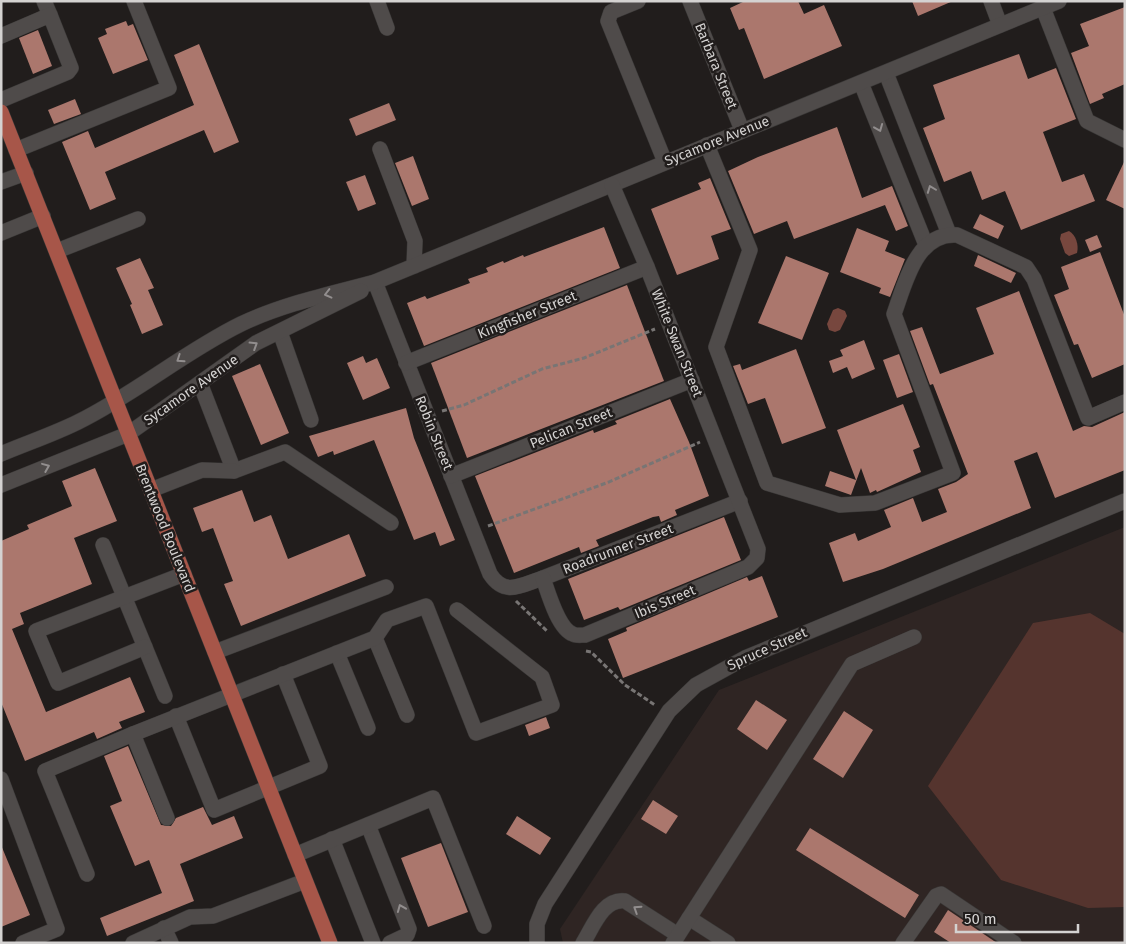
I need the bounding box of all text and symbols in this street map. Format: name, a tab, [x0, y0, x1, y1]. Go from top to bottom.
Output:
street label: Barbara Street	[691, 20, 741, 113]
street label: Sycamore Avenue	[662, 112, 772, 170]
one-way arrow	[873, 123, 884, 132]
one-way arrow	[927, 185, 938, 194]
street label: Kingfisher Street	[475, 287, 580, 343]
street label: White Swan Street	[648, 287, 707, 400]
one-way arrow	[323, 288, 332, 299]
one-way arrow	[249, 342, 258, 351]
street label: Sycamore Avenue	[140, 351, 242, 429]
one-way arrow	[176, 353, 185, 363]
street label: Robin Street	[411, 393, 457, 473]
street label: Pelican Street	[527, 403, 616, 452]
street label: Brentwood Boulevard	[131, 461, 199, 595]
one-way arrow	[42, 463, 50, 473]
street label: Roadrunner Street	[560, 520, 677, 578]
street label: Ibis Street	[632, 581, 699, 622]
street label: Spruce Street	[725, 624, 810, 674]
scale bar	[956, 902, 1078, 934]
one-way arrow	[397, 904, 407, 913]
one-way arrow	[633, 905, 642, 915]
text: 50 m	[964, 910, 997, 928]

